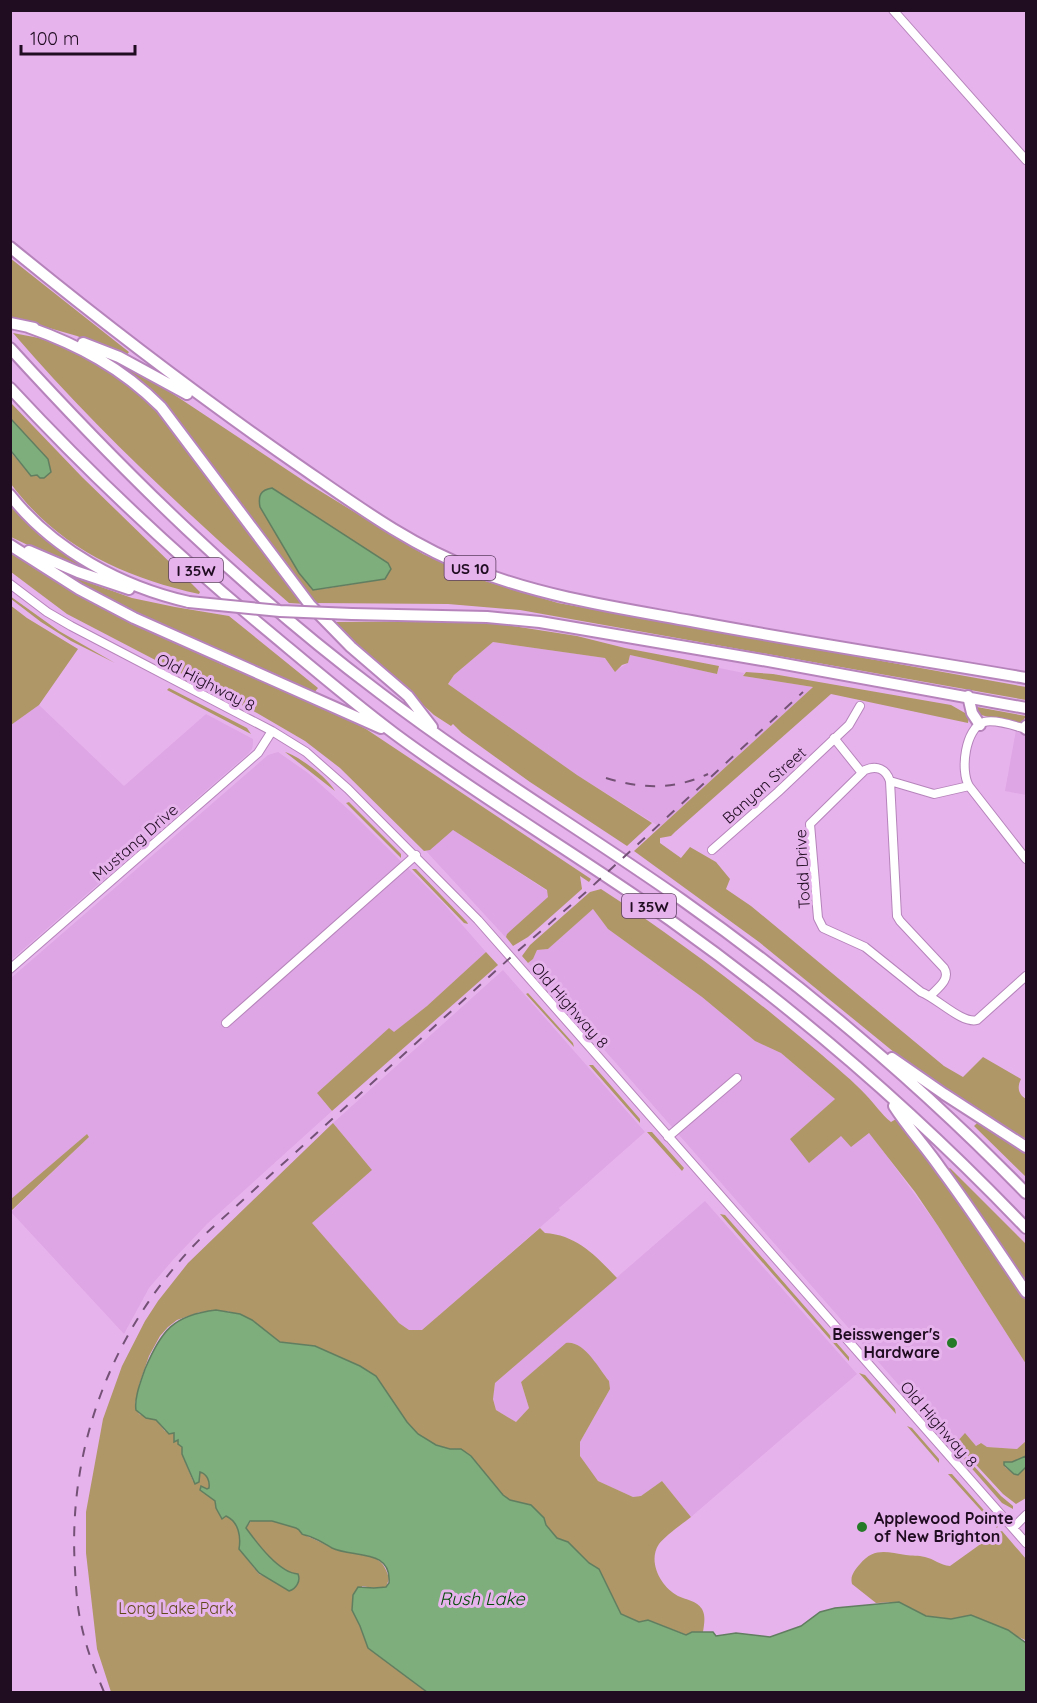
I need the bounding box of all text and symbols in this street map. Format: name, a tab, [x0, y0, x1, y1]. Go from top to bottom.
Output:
scale bar	[21, 18, 135, 56]
text: 100 m	[30, 27, 79, 50]
road number: US 10	[444, 556, 496, 580]
road number: I 35W	[169, 558, 223, 582]
street label: Old Highway 8	[153, 649, 259, 715]
street label: Banyan Street	[718, 742, 810, 828]
street label: Mustang Drive	[88, 799, 182, 885]
street label: Todd Drive	[790, 829, 814, 909]
road number: I 35W	[622, 894, 676, 918]
street label: Old Highway 8	[527, 958, 613, 1052]
place label: Beisswenger's Hardware	[832, 1324, 940, 1362]
marker: Beisswenger's Hardware	[945, 1336, 959, 1350]
street label: Old Highway 8	[896, 1377, 982, 1471]
place label: Applewood Pointe of New Brighton	[874, 1508, 1013, 1546]
marker: Applewood Pointe of New Brighton	[855, 1520, 869, 1534]
water label: Rush Lake	[439, 1587, 526, 1610]
park label: Long Lake Park	[118, 1598, 234, 1618]

